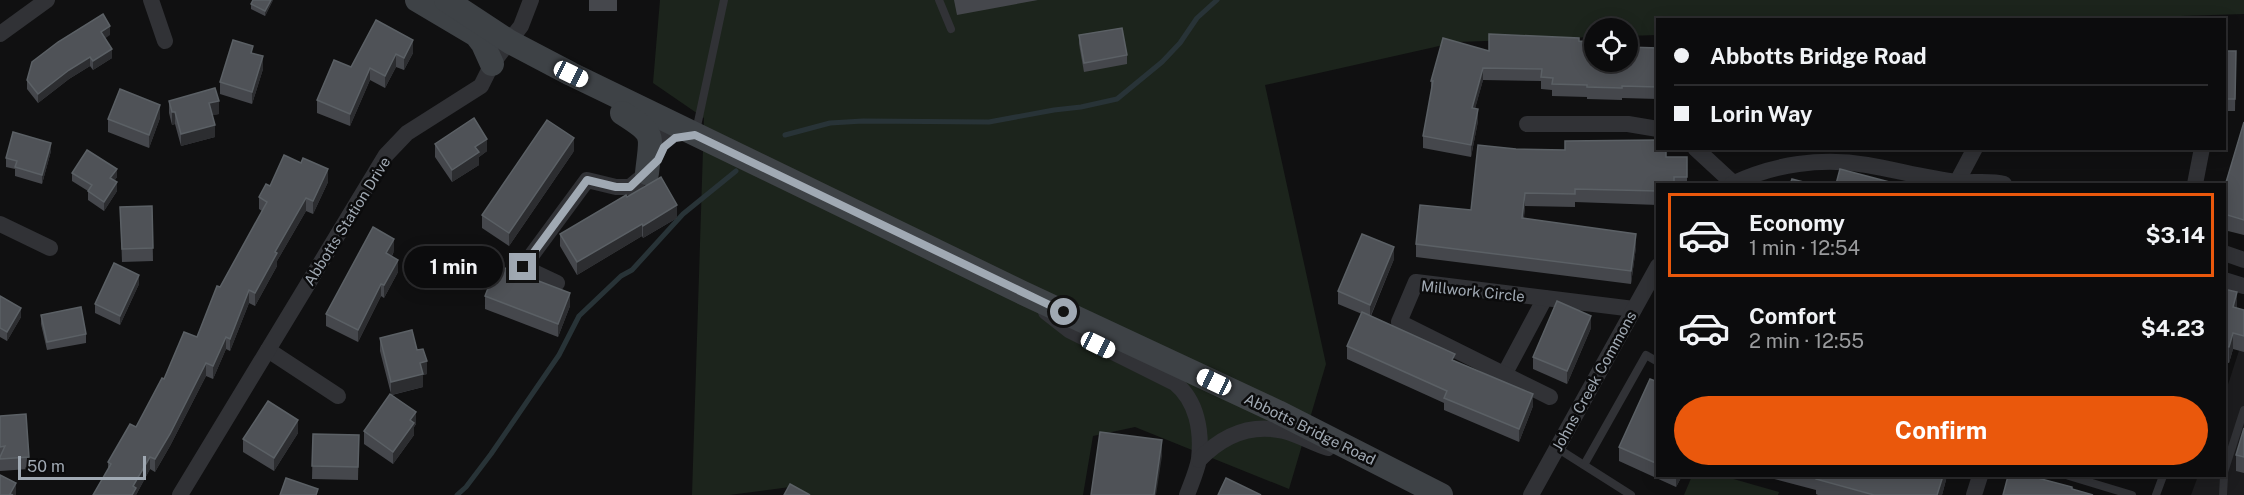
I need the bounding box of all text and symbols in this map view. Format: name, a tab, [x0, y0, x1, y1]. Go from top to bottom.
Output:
map controls	[1584, 18, 1638, 72]
button: locate	[1584, 18, 1638, 72]
text: Abbotts Bridge Road	[1710, 43, 1927, 69]
car	[551, 58, 591, 90]
text: Lorin Way	[1710, 101, 1812, 127]
street label: Abbotts Station Drive	[300, 154, 394, 288]
icon: car	[1677, 208, 1731, 262]
text: Economy	[1749, 210, 1845, 236]
text: $3.14	[2146, 222, 2205, 248]
text: 1 min · 12:54	[1749, 236, 1860, 260]
callout: 1 min	[403, 246, 502, 288]
route end	[509, 253, 536, 280]
text: 1 min	[429, 255, 478, 279]
street label: Millwork Circle	[1420, 277, 1526, 305]
route start	[1050, 298, 1077, 325]
icon: car	[1677, 301, 1731, 355]
text: Comfort	[1749, 303, 1836, 329]
street label: Johns Creek Commons	[1548, 308, 1640, 454]
text: $4.23	[2141, 315, 2205, 341]
car	[1078, 329, 1118, 361]
text: 2 min · 12:55	[1749, 329, 1864, 353]
car	[1194, 366, 1234, 398]
street label: Abbotts Bridge Road	[1242, 390, 1378, 468]
button: Confirm	[1674, 396, 2208, 465]
scale bar	[18, 453, 146, 480]
text: 50 m	[27, 457, 65, 476]

